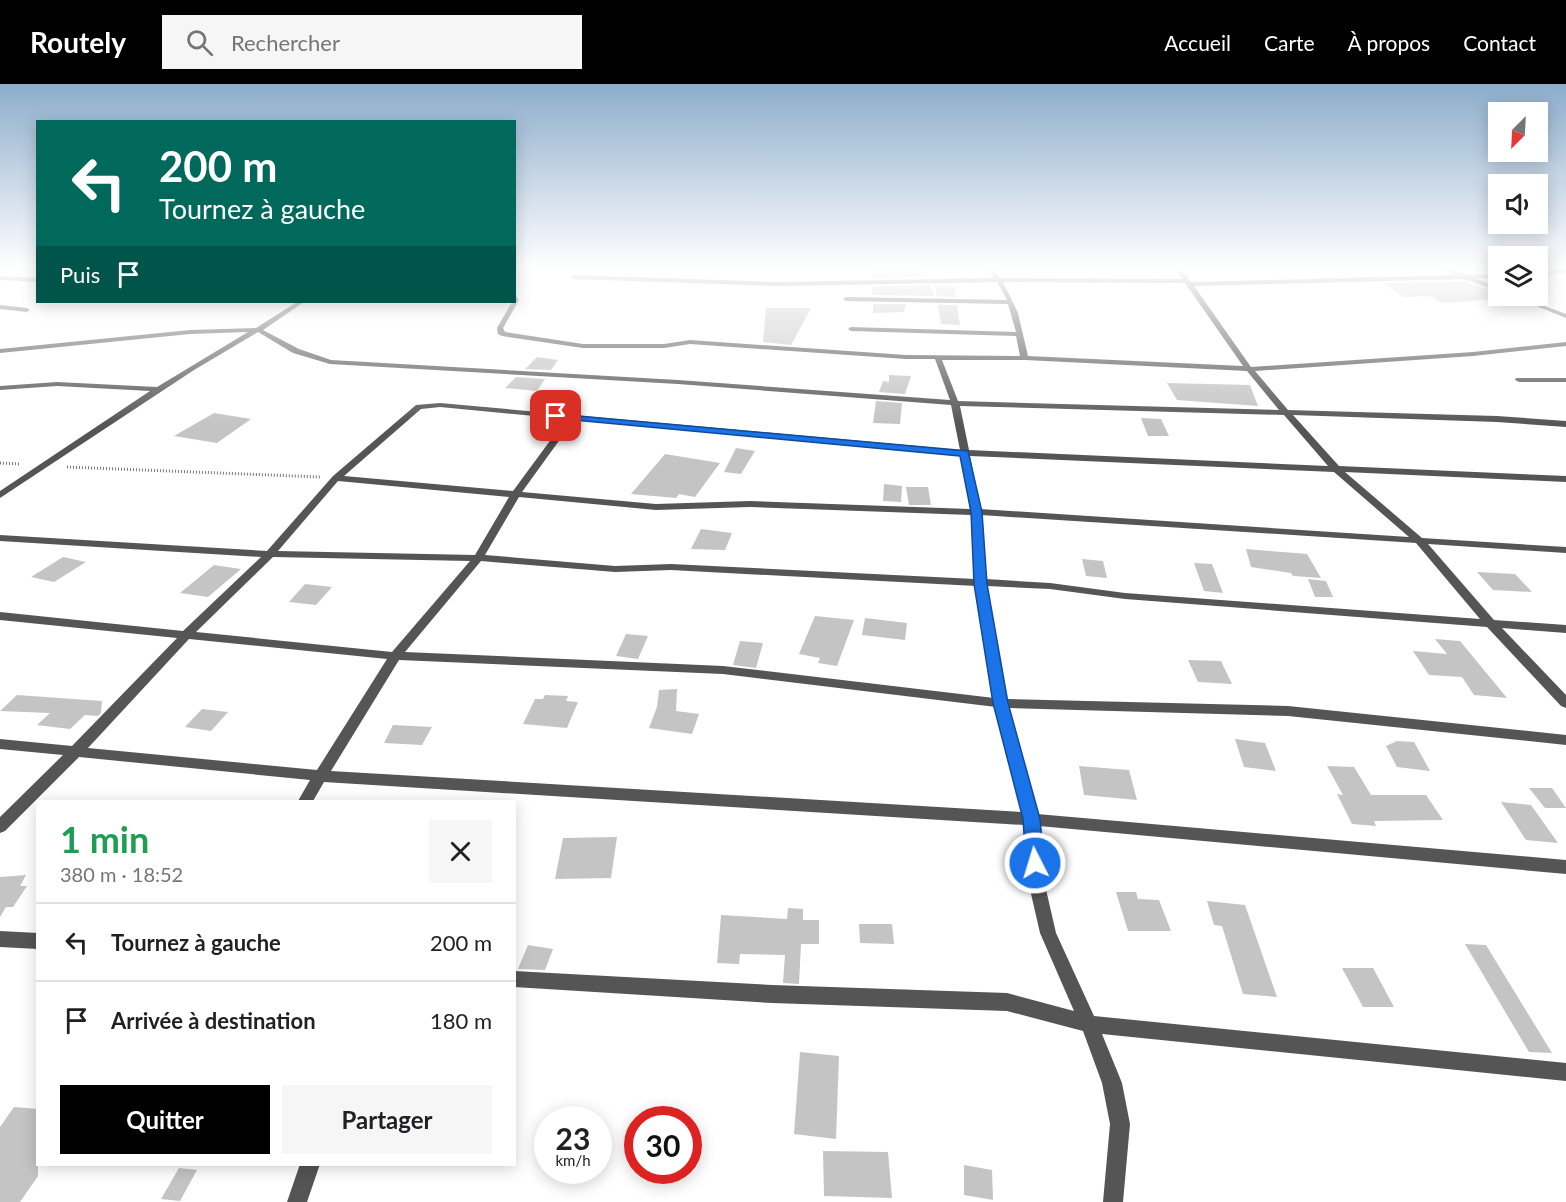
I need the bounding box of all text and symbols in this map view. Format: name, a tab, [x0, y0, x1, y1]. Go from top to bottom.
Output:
search box	[162, 15, 582, 69]
text: Routely	[30, 25, 126, 59]
icon: search	[183, 26, 216, 59]
text: Rechercher	[231, 29, 340, 56]
text: Accueil	[1164, 30, 1231, 55]
text: Carte	[1264, 30, 1315, 55]
text: À propos	[1348, 30, 1430, 55]
text: Contact	[1463, 30, 1536, 55]
north arrow	[1488, 102, 1548, 162]
map controls	[1488, 102, 1548, 306]
text: 200 m	[159, 141, 277, 191]
icon: left	[60, 144, 138, 222]
button: sound	[1488, 174, 1548, 234]
text: Tournez à gauche	[159, 192, 365, 225]
button: layers	[1488, 246, 1548, 306]
icon: arrive	[112, 258, 145, 291]
text: Puis	[60, 261, 100, 288]
pin	[530, 390, 581, 441]
icon: arrive	[539, 399, 572, 432]
text: 1 min	[60, 817, 149, 861]
button: close	[429, 820, 492, 883]
position arrow	[1003, 831, 1067, 895]
text: 380 m · 18:52	[60, 862, 183, 886]
icon: left	[60, 926, 93, 959]
text: Tournez à gauche	[111, 929, 281, 956]
text: 200 m	[430, 929, 492, 956]
icon: arrive	[60, 1004, 93, 1037]
text: Arrivée à destination	[111, 1007, 316, 1034]
text: 180 m	[430, 1007, 492, 1034]
button: Quitter	[60, 1085, 270, 1154]
button: Partager	[282, 1085, 492, 1154]
speed limit sign: 30	[624, 1106, 702, 1184]
text: 23	[556, 1120, 590, 1156]
text: km/h	[555, 1151, 591, 1169]

